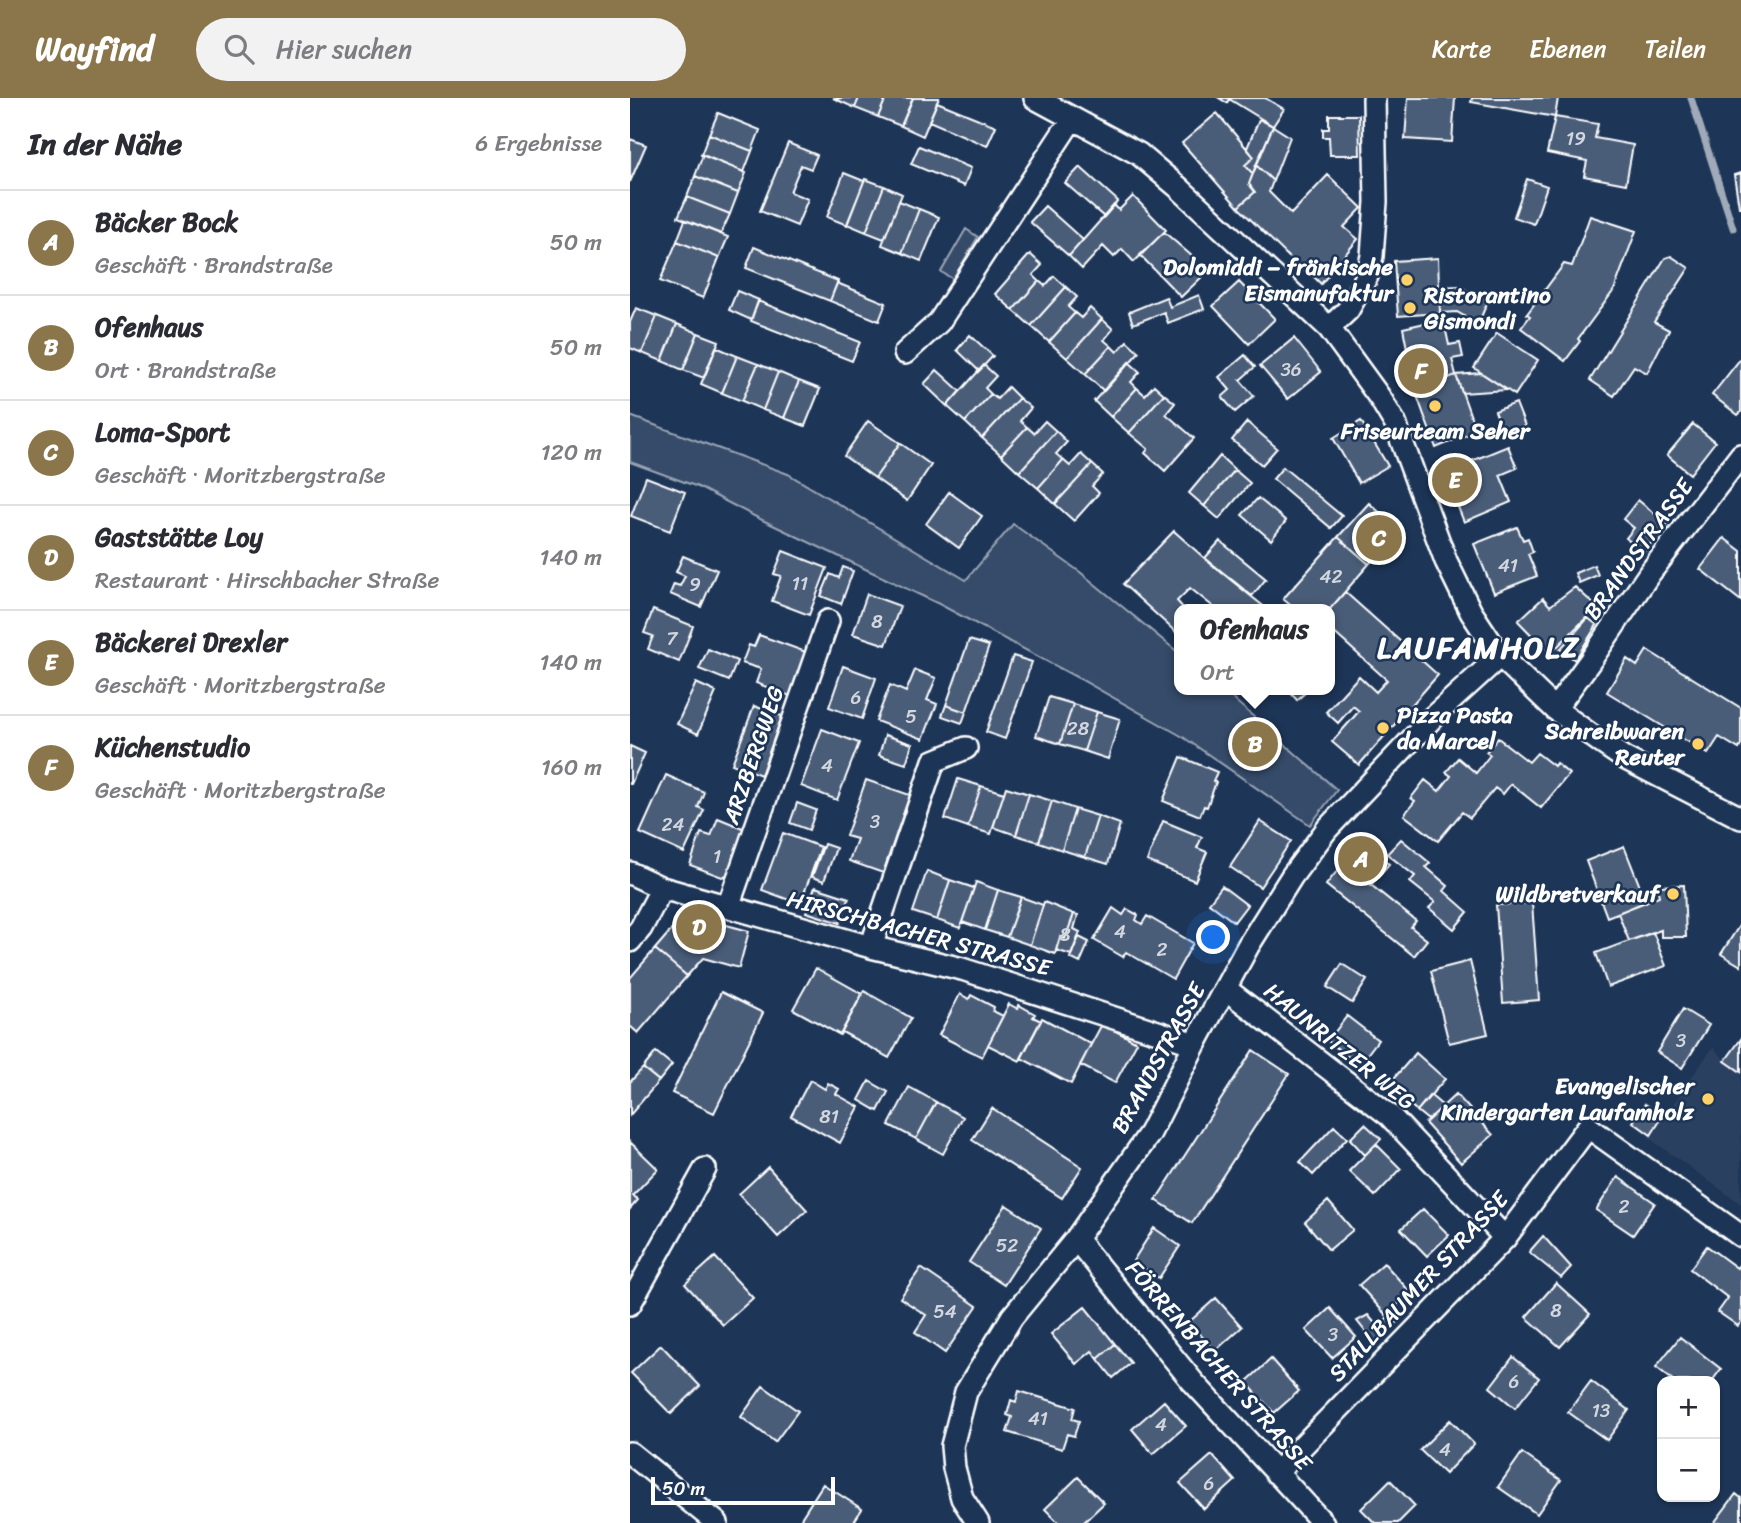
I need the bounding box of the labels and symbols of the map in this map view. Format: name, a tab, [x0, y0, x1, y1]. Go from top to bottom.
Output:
house number: 19	[1566, 122, 1586, 155]
place label: Dolomiddi – fränkische Eismanufaktur	[1163, 247, 1396, 314]
marker: Dolomiddi – fränkische Eismanufaktur	[1399, 272, 1415, 288]
place label: Ristorantino Gismondi	[1423, 275, 1551, 342]
marker: Ristorantino Gismondi	[1402, 300, 1418, 316]
pin: F	[1398, 345, 1444, 397]
house number: 36	[1280, 353, 1302, 386]
marker: Friseurteam Seher	[1427, 398, 1443, 414]
place label: Friseurteam Seher	[1340, 411, 1532, 452]
pin: E	[1432, 454, 1478, 506]
street label: BRANDSTRASSE	[1573, 468, 1705, 629]
pin: C	[1356, 512, 1402, 564]
house number: 41	[1498, 549, 1518, 582]
house number: 42	[1320, 560, 1342, 593]
house number: 11	[792, 567, 808, 600]
house number: 9	[689, 568, 701, 601]
house number: 8	[871, 605, 883, 638]
district label: LAUFAMHOLZ	[1377, 621, 1581, 675]
house number: 7	[667, 622, 679, 655]
street label: ARZBERGWEG	[710, 680, 796, 831]
house number: 6	[851, 681, 861, 714]
place label: Pizza Pasta da Marcel	[1397, 695, 1513, 762]
house number: 5	[905, 700, 917, 733]
place label: Schreibwaren Reuter	[1544, 711, 1687, 778]
house number: 28	[1067, 712, 1090, 745]
pin: B	[1232, 718, 1278, 770]
marker: Pizza Pasta da Marcel	[1375, 720, 1391, 736]
marker: Schreibwaren Reuter	[1690, 736, 1706, 752]
house number: 4	[821, 749, 833, 782]
house number: 3	[870, 805, 881, 838]
house number: 24	[662, 808, 685, 841]
pin: A	[1338, 833, 1384, 885]
house number: 1	[713, 840, 721, 873]
place label: Wildbretverkauf	[1495, 874, 1662, 915]
street label: HIRSCHBACHER STRASSE	[782, 878, 1057, 989]
marker: Wildbretverkauf	[1665, 886, 1681, 902]
pin: D	[676, 901, 722, 953]
house number: 4	[1114, 915, 1126, 948]
house number: 8	[1059, 918, 1071, 951]
your location	[1196, 920, 1230, 954]
house number: 2	[1157, 933, 1168, 966]
street label: HAUNRITZER WEG	[1254, 972, 1425, 1121]
street label: BRANDSTRASSE	[1100, 974, 1218, 1142]
house number: 3	[1676, 1024, 1687, 1057]
place label: Evangelischer Kindergarten Laufamholz	[1440, 1066, 1697, 1133]
marker: Evangelischer Kindergarten Laufamholz	[1700, 1091, 1716, 1107]
house number: 81	[819, 1100, 839, 1133]
street label: STALLBAUMER STRASSE	[1318, 1180, 1519, 1392]
house number: 2	[1619, 1190, 1630, 1223]
house number: 52	[996, 1229, 1018, 1262]
street label: FÖRRENBACHER STRASSE	[1115, 1250, 1323, 1482]
house number: 8	[1550, 1294, 1562, 1327]
house number: 54	[933, 1295, 957, 1328]
house number: 3	[1328, 1318, 1339, 1351]
house number: 6	[1509, 1365, 1519, 1398]
house number: 13	[1592, 1394, 1611, 1427]
house number: 41	[1028, 1402, 1048, 1435]
house number: 4	[1155, 1408, 1167, 1441]
house number: 4	[1439, 1433, 1451, 1466]
house number: 6	[1204, 1467, 1214, 1500]
scale bar	[651, 1474, 835, 1506]

